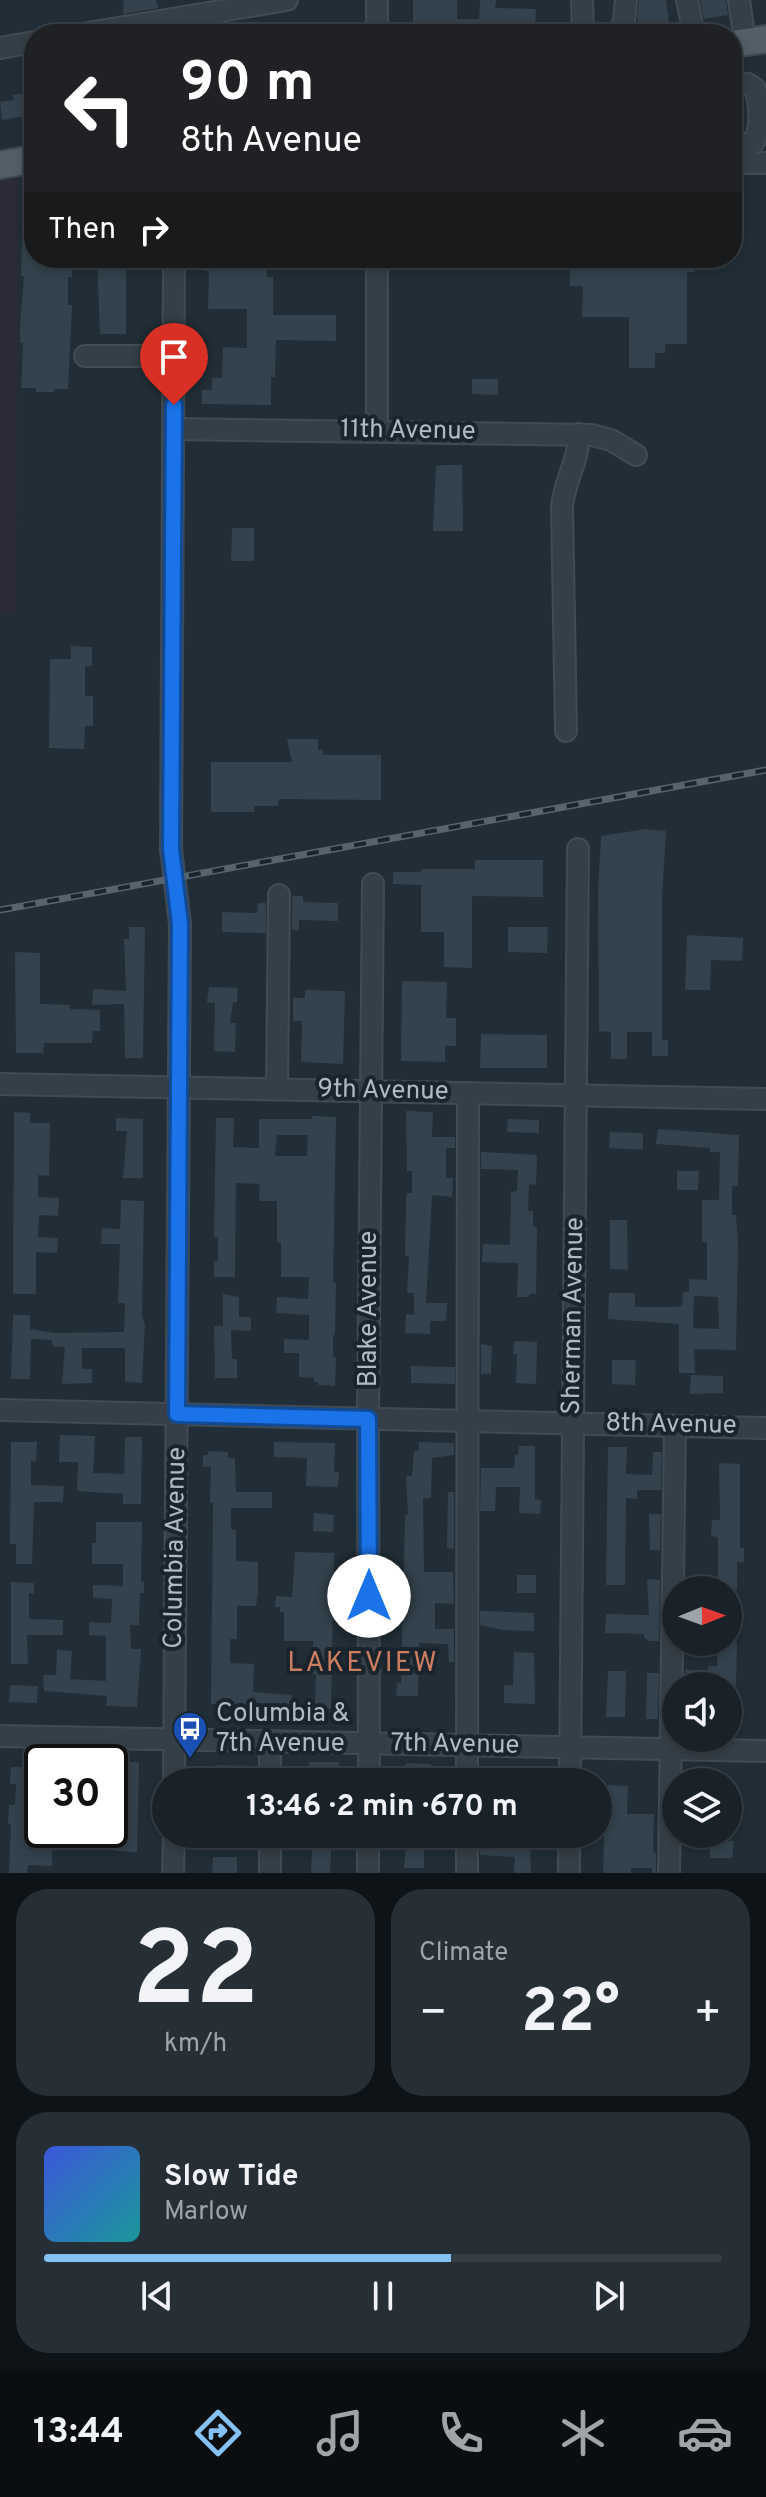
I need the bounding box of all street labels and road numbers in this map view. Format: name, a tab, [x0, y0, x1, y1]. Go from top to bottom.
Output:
street label: 11th Avenue	[340, 413, 476, 449]
street label: 9th Avenue	[317, 1073, 449, 1109]
street label: Sherman Avenue	[556, 1217, 592, 1415]
street label: Blake Avenue	[353, 1231, 386, 1387]
street label: 8th Avenue	[605, 1407, 737, 1443]
street label: Columbia Avenue	[158, 1447, 194, 1649]
street label: 7th Avenue	[390, 1727, 520, 1763]

